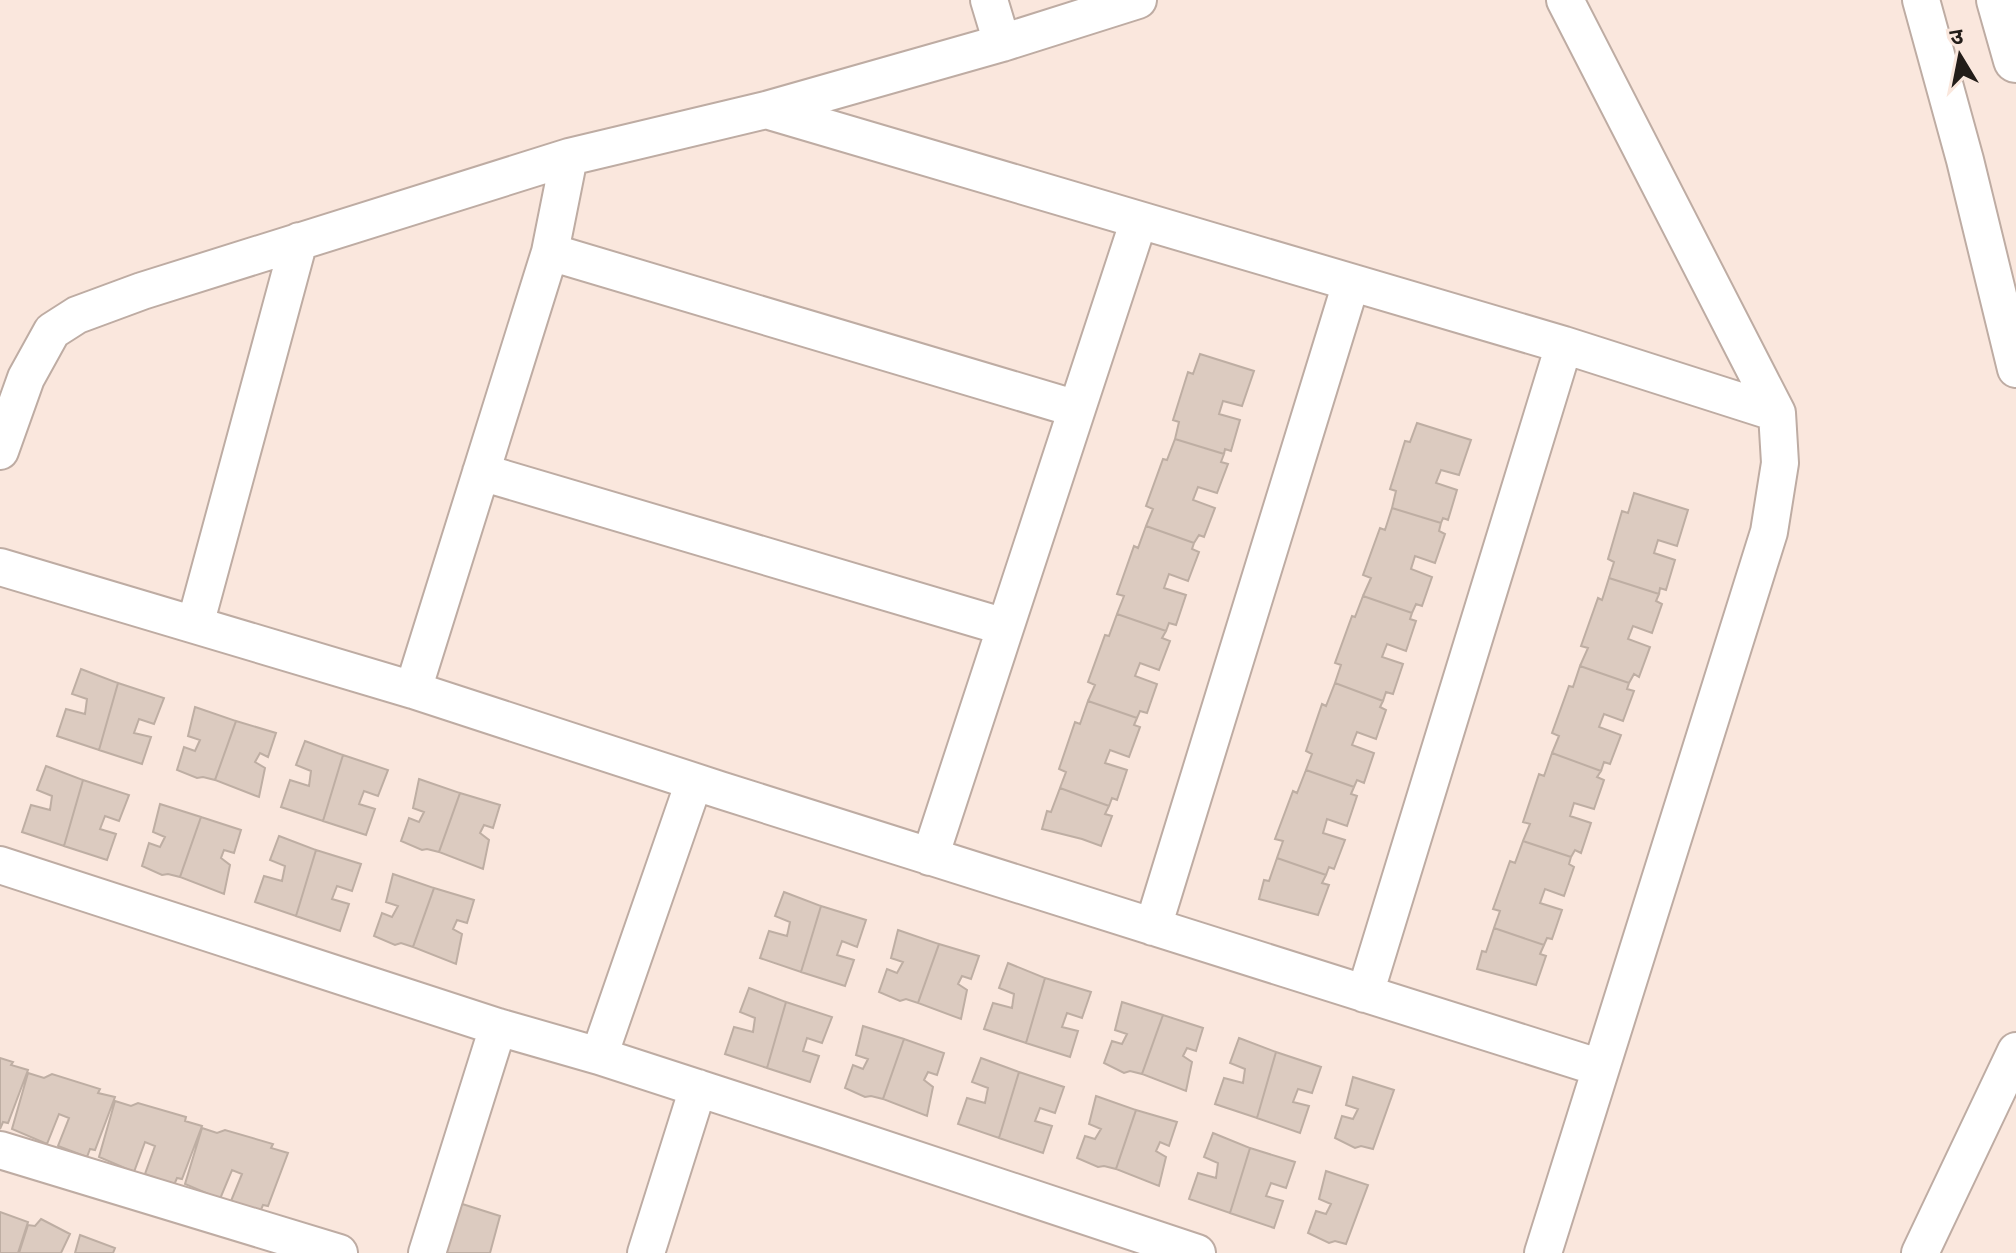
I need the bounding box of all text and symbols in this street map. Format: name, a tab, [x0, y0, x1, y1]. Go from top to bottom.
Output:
north arrow	[1920, 16, 2000, 96]
text: उ	[1948, 23, 1966, 50]

